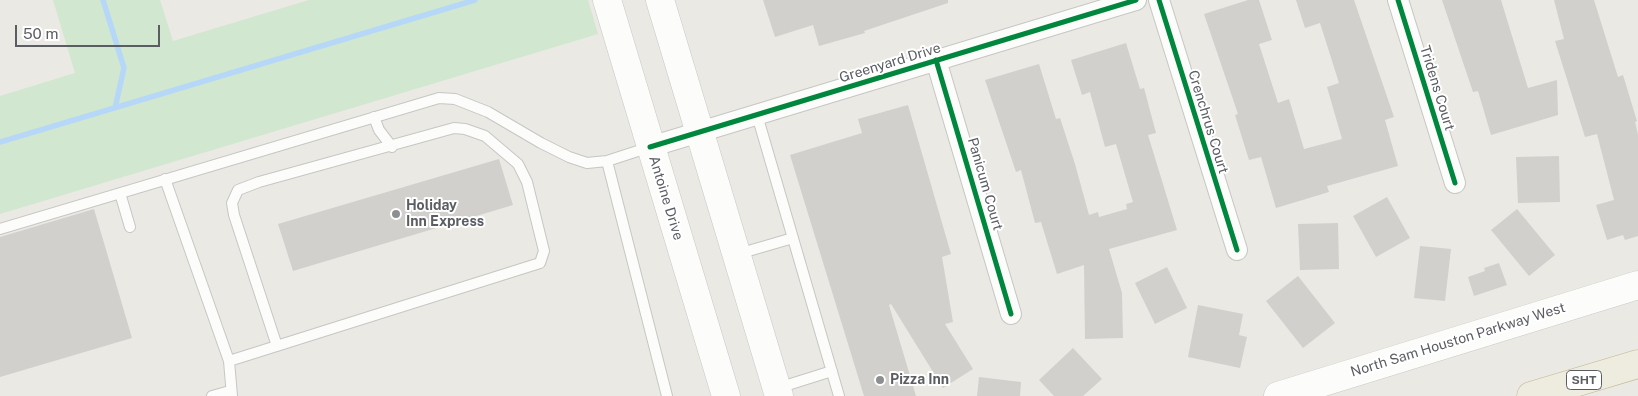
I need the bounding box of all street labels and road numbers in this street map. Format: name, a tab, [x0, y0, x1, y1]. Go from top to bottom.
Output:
street label: Greenyard Drive	[837, 40, 943, 86]
street label: Tridens Court	[1416, 43, 1458, 133]
street label: Crenchrus Court	[1184, 68, 1232, 176]
street label: Panicum Court	[964, 136, 1006, 232]
street label: Antoine Drive	[645, 154, 687, 242]
street label: North Sam Houston Parkway West	[1349, 299, 1567, 381]
road number: SHT	[1566, 370, 1602, 390]

